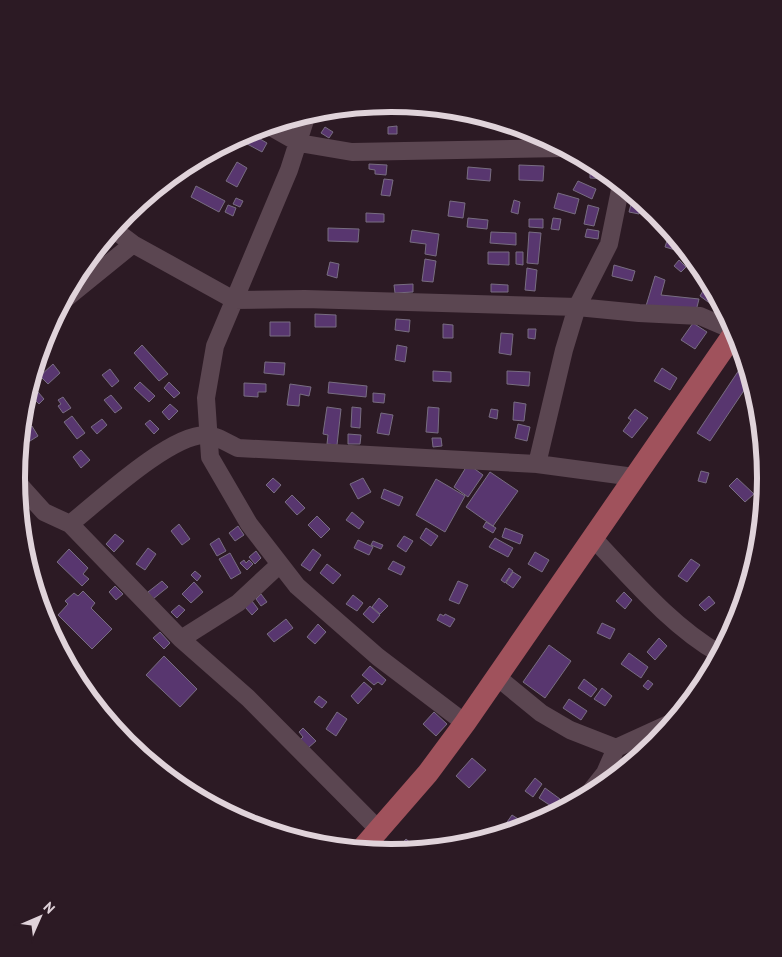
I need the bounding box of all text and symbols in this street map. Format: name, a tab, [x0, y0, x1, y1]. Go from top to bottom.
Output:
north arrow	[15, 892, 65, 942]
text: N	[40, 898, 59, 917]

